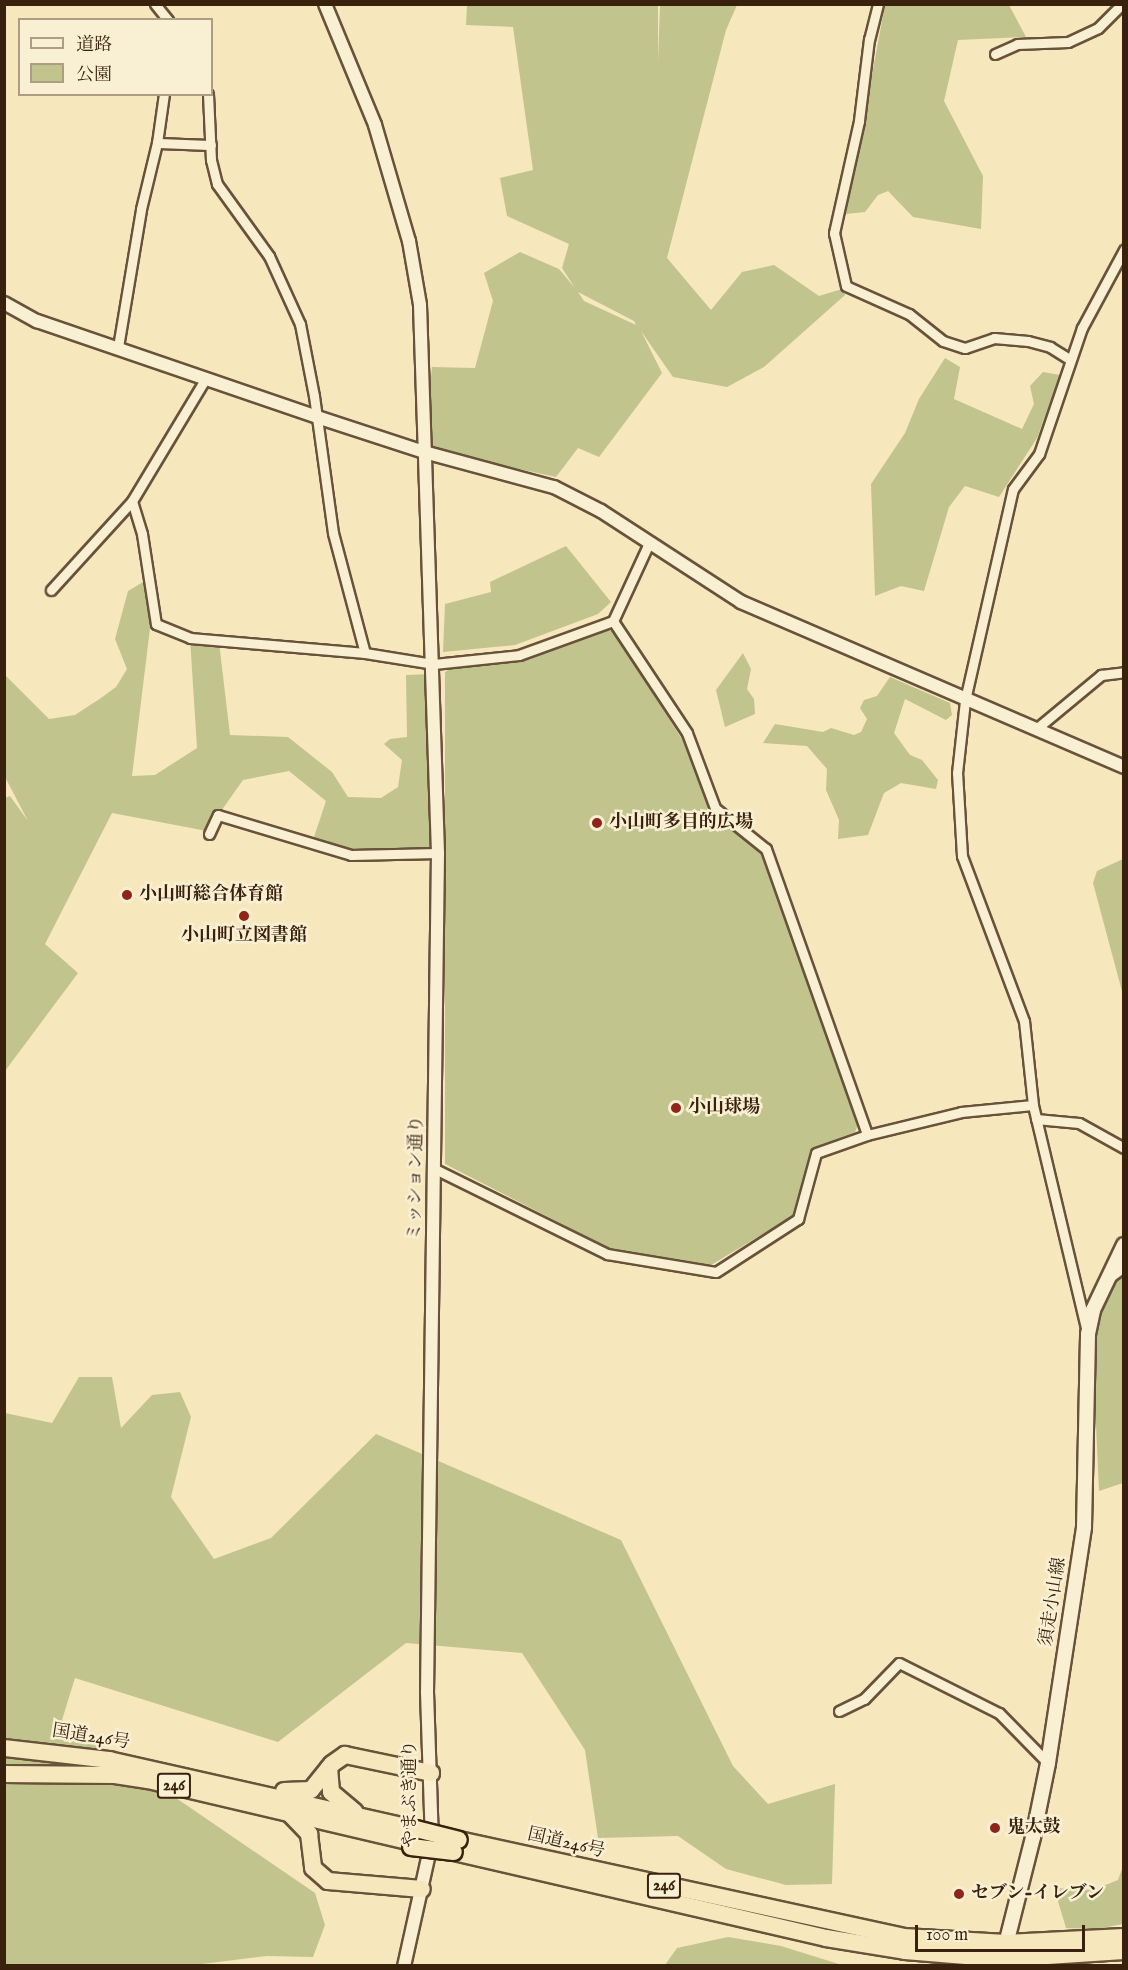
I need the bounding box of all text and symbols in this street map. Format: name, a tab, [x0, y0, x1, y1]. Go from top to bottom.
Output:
legend	[18, 18, 213, 96]
text: 道路	[76, 34, 112, 57]
text: 公園	[76, 64, 112, 87]
place label: 小山町多目的広場	[609, 812, 753, 834]
marker: 小山町多目的広場	[590, 816, 604, 830]
place label: 小山町総合体育館	[139, 884, 283, 906]
marker: 小山町総合体育館	[120, 888, 134, 902]
marker: 小山町立図書館	[237, 909, 251, 923]
place label: 小山町立図書館	[181, 925, 307, 947]
place label: 小山球場	[688, 1097, 760, 1119]
marker: 小山球場	[669, 1101, 683, 1115]
street label: ミッション通り	[405, 1115, 429, 1241]
street label: 須走小山線	[1036, 1556, 1072, 1648]
street label: 国道246号	[50, 1721, 132, 1755]
street label: やまぶき通り	[400, 1740, 422, 1848]
road number: 246	[156, 1773, 192, 1799]
place label: 鬼太鼓	[1007, 1817, 1061, 1839]
marker: 鬼太鼓	[988, 1821, 1002, 1835]
street label: 国道246号	[525, 1825, 607, 1863]
road number: 246	[646, 1873, 682, 1899]
place label: セブン-イレブン	[971, 1883, 1105, 1905]
marker: セブン-イレブン	[952, 1887, 966, 1901]
scale bar	[918, 1913, 1088, 1951]
text: 100 m	[926, 1924, 968, 1947]

